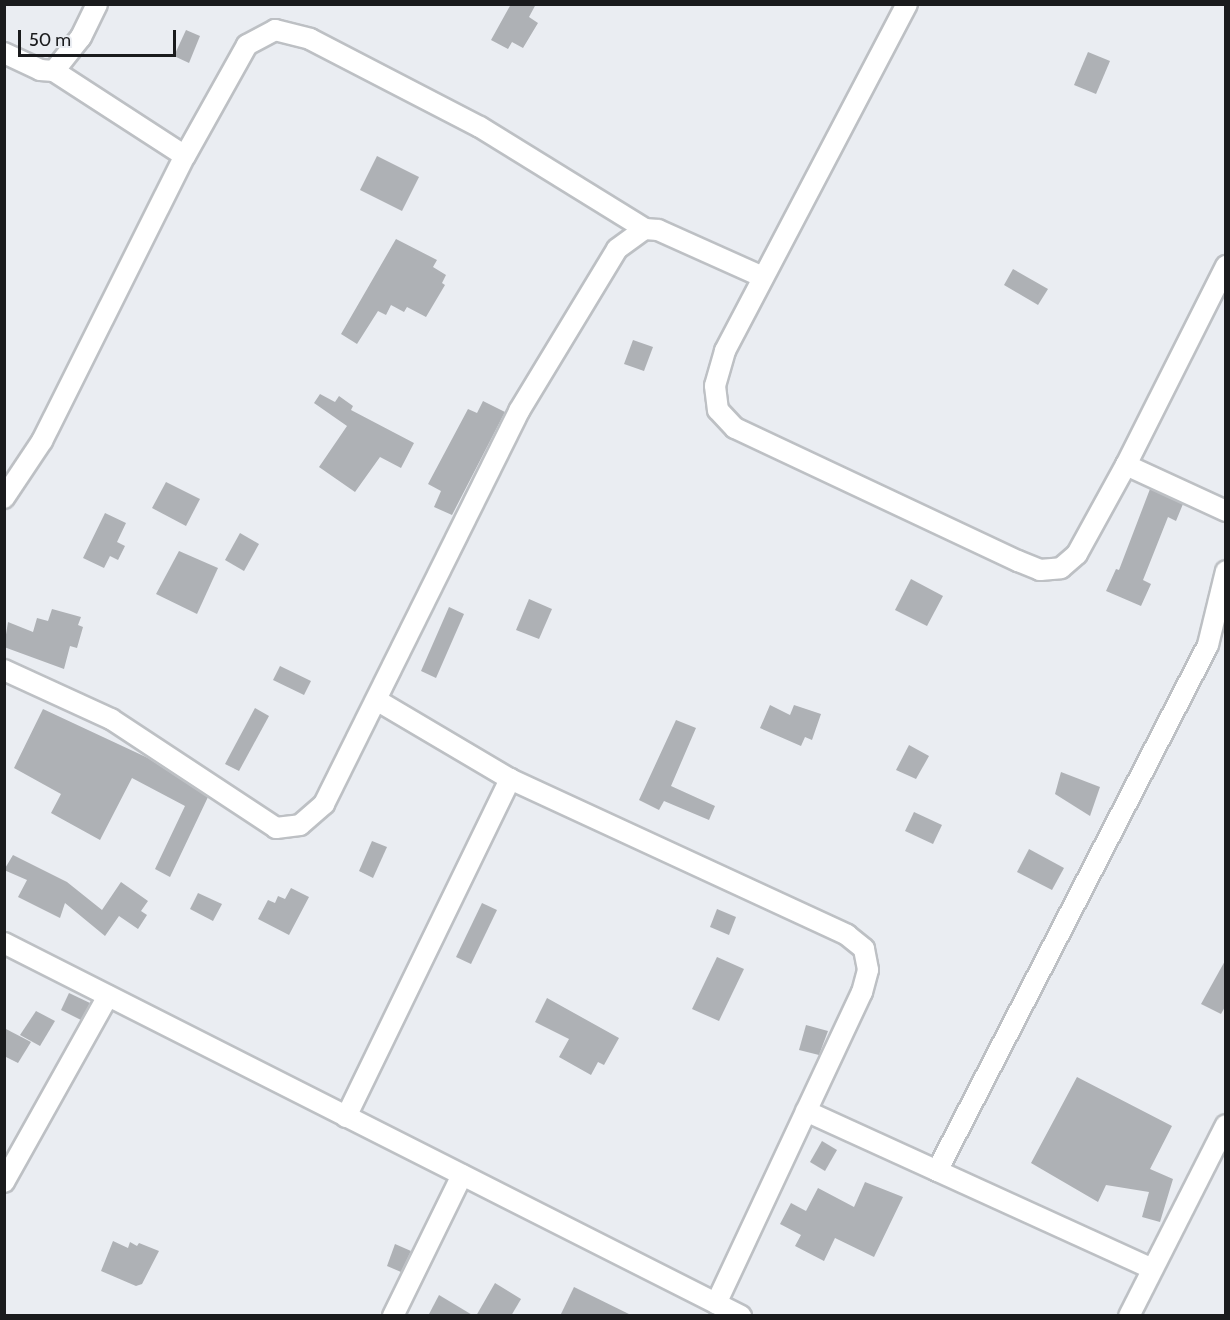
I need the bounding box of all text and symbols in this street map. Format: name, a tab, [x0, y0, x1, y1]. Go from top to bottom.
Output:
scale bar	[21, 18, 178, 56]
text: 50 m	[29, 29, 71, 51]

